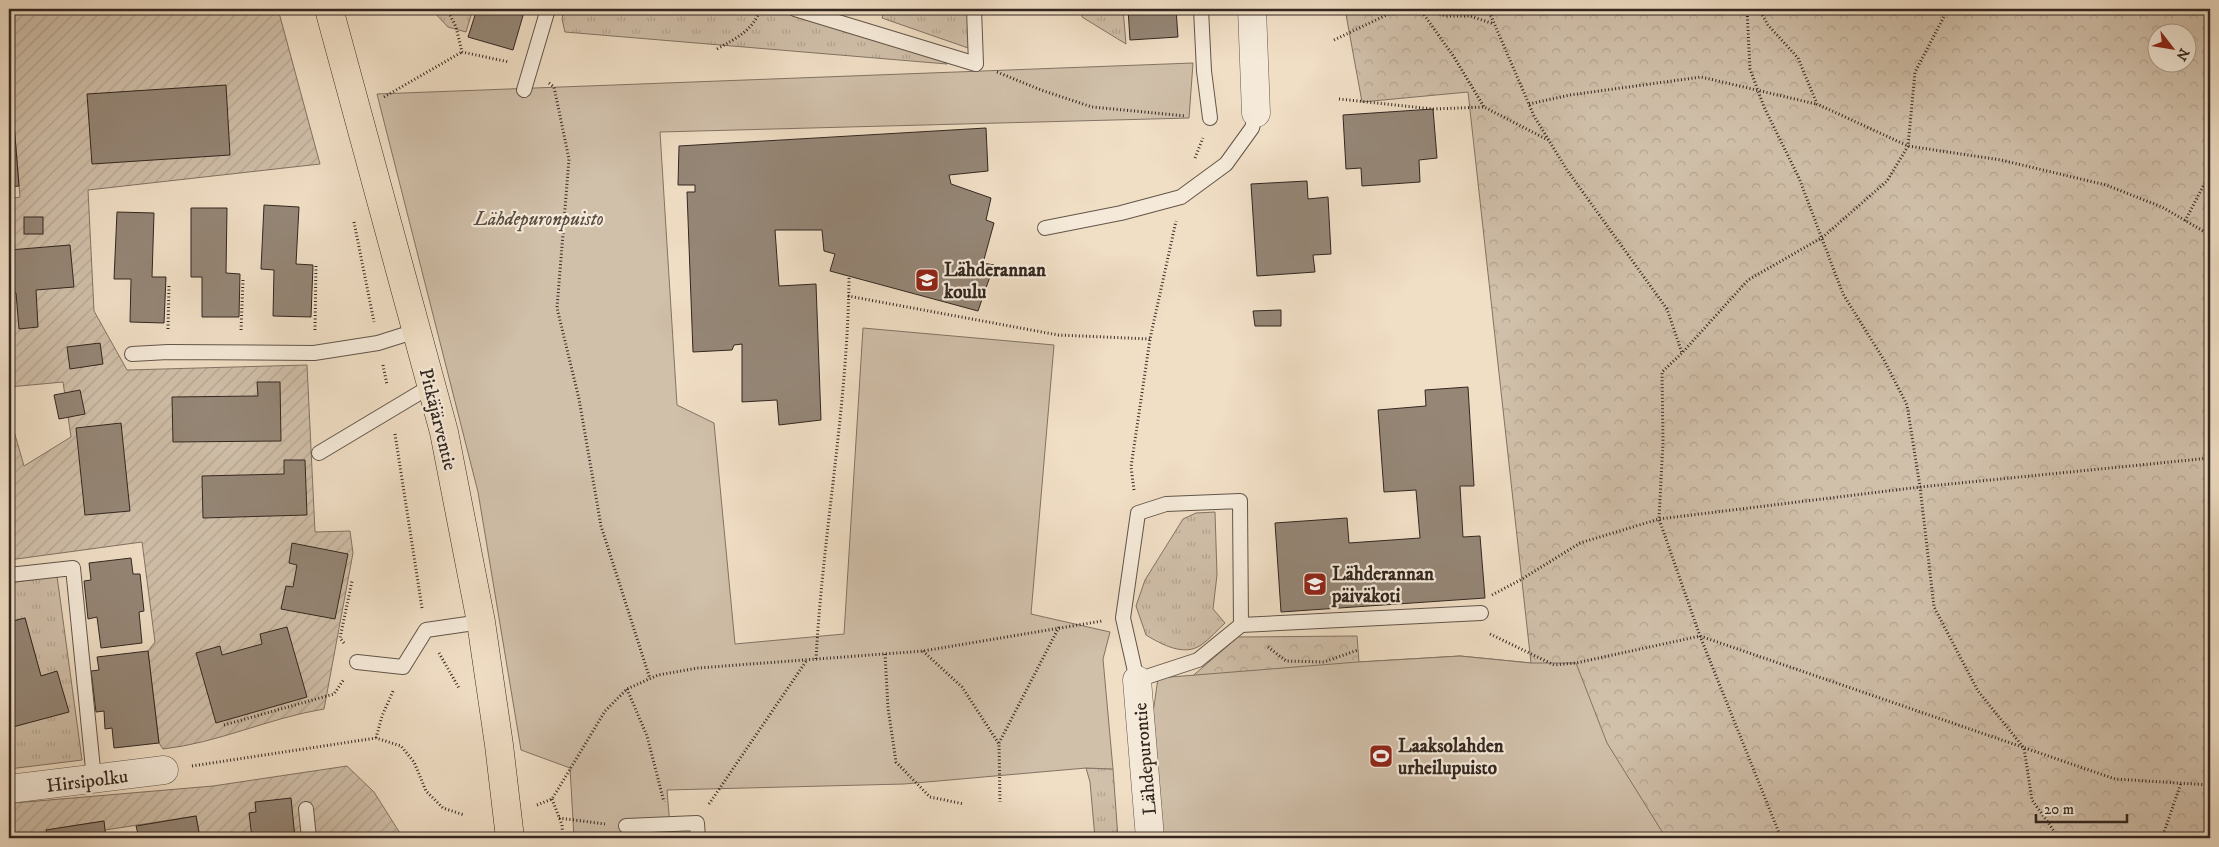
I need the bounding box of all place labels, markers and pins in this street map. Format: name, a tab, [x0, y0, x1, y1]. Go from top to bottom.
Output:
place label: Lähderannan koulu	[943, 259, 1047, 304]
school or university icon: Lähderannan koulu	[914, 267, 940, 293]
place label: Lähderannan päiväkoti	[1331, 563, 1435, 608]
school or university icon: Lähderannan päiväkoti	[1302, 571, 1328, 597]
place label: Laaksolahden urheilupuisto	[1398, 735, 1505, 780]
sports icon: Laaksolahden urheilupuisto	[1368, 743, 1394, 769]

